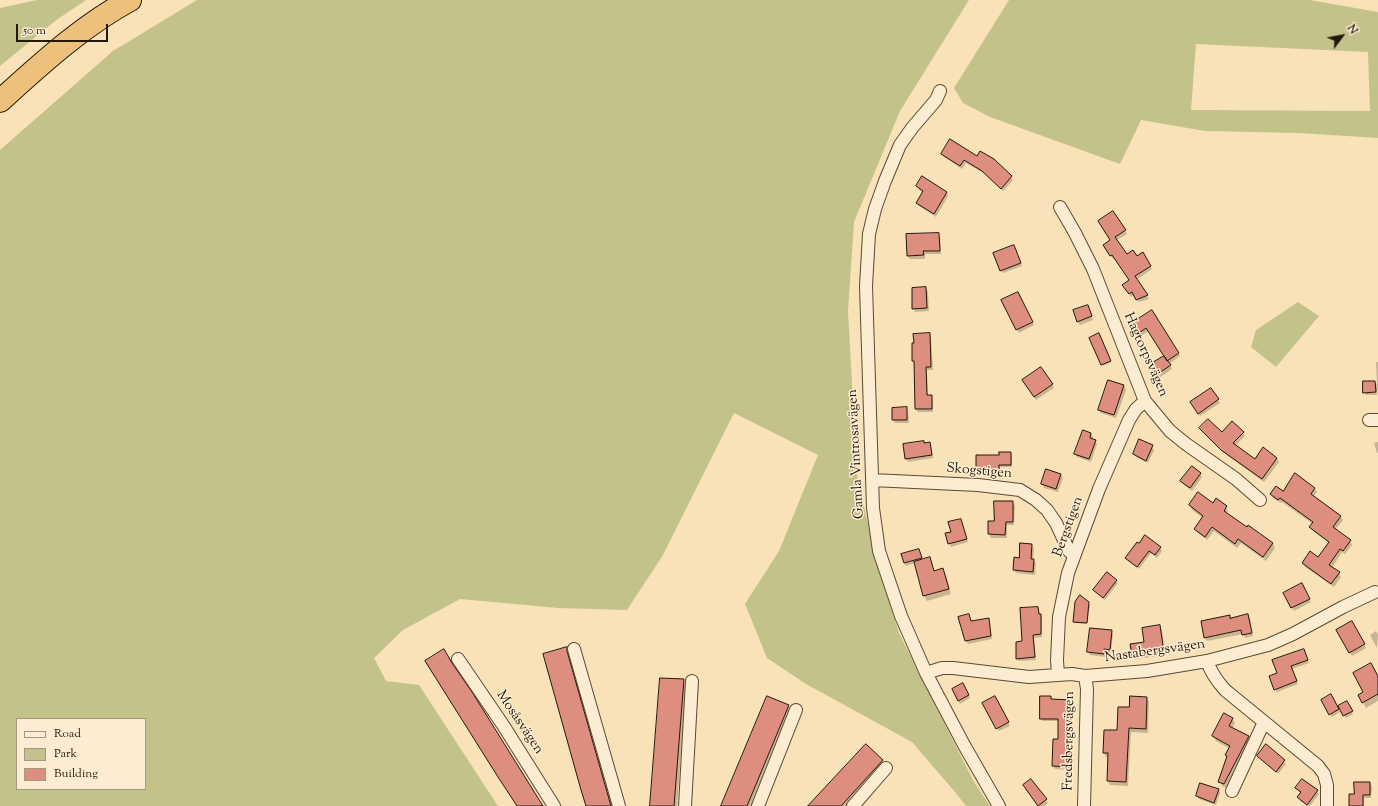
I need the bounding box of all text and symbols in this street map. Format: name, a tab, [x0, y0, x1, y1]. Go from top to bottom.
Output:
scale bar	[18, 16, 110, 42]
north arrow	[1322, 16, 1362, 56]
text: 50 m	[23, 22, 46, 40]
text: N	[1343, 22, 1361, 38]
street label: Hagtorpsvägen	[1119, 310, 1171, 400]
street label: Gamla Vintrosavägen	[845, 389, 869, 519]
street label: Skogstigen	[945, 461, 1013, 483]
street label: Bergstigen	[1050, 494, 1088, 560]
street label: Nastabergsvägen	[1104, 637, 1206, 667]
street label: Mosåsvägen	[492, 688, 546, 758]
street label: Fredsbergsvägen	[1061, 691, 1079, 791]
legend	[16, 718, 146, 790]
text: Road	[54, 725, 81, 743]
text: Park	[54, 745, 77, 763]
text: Building	[54, 765, 98, 783]

